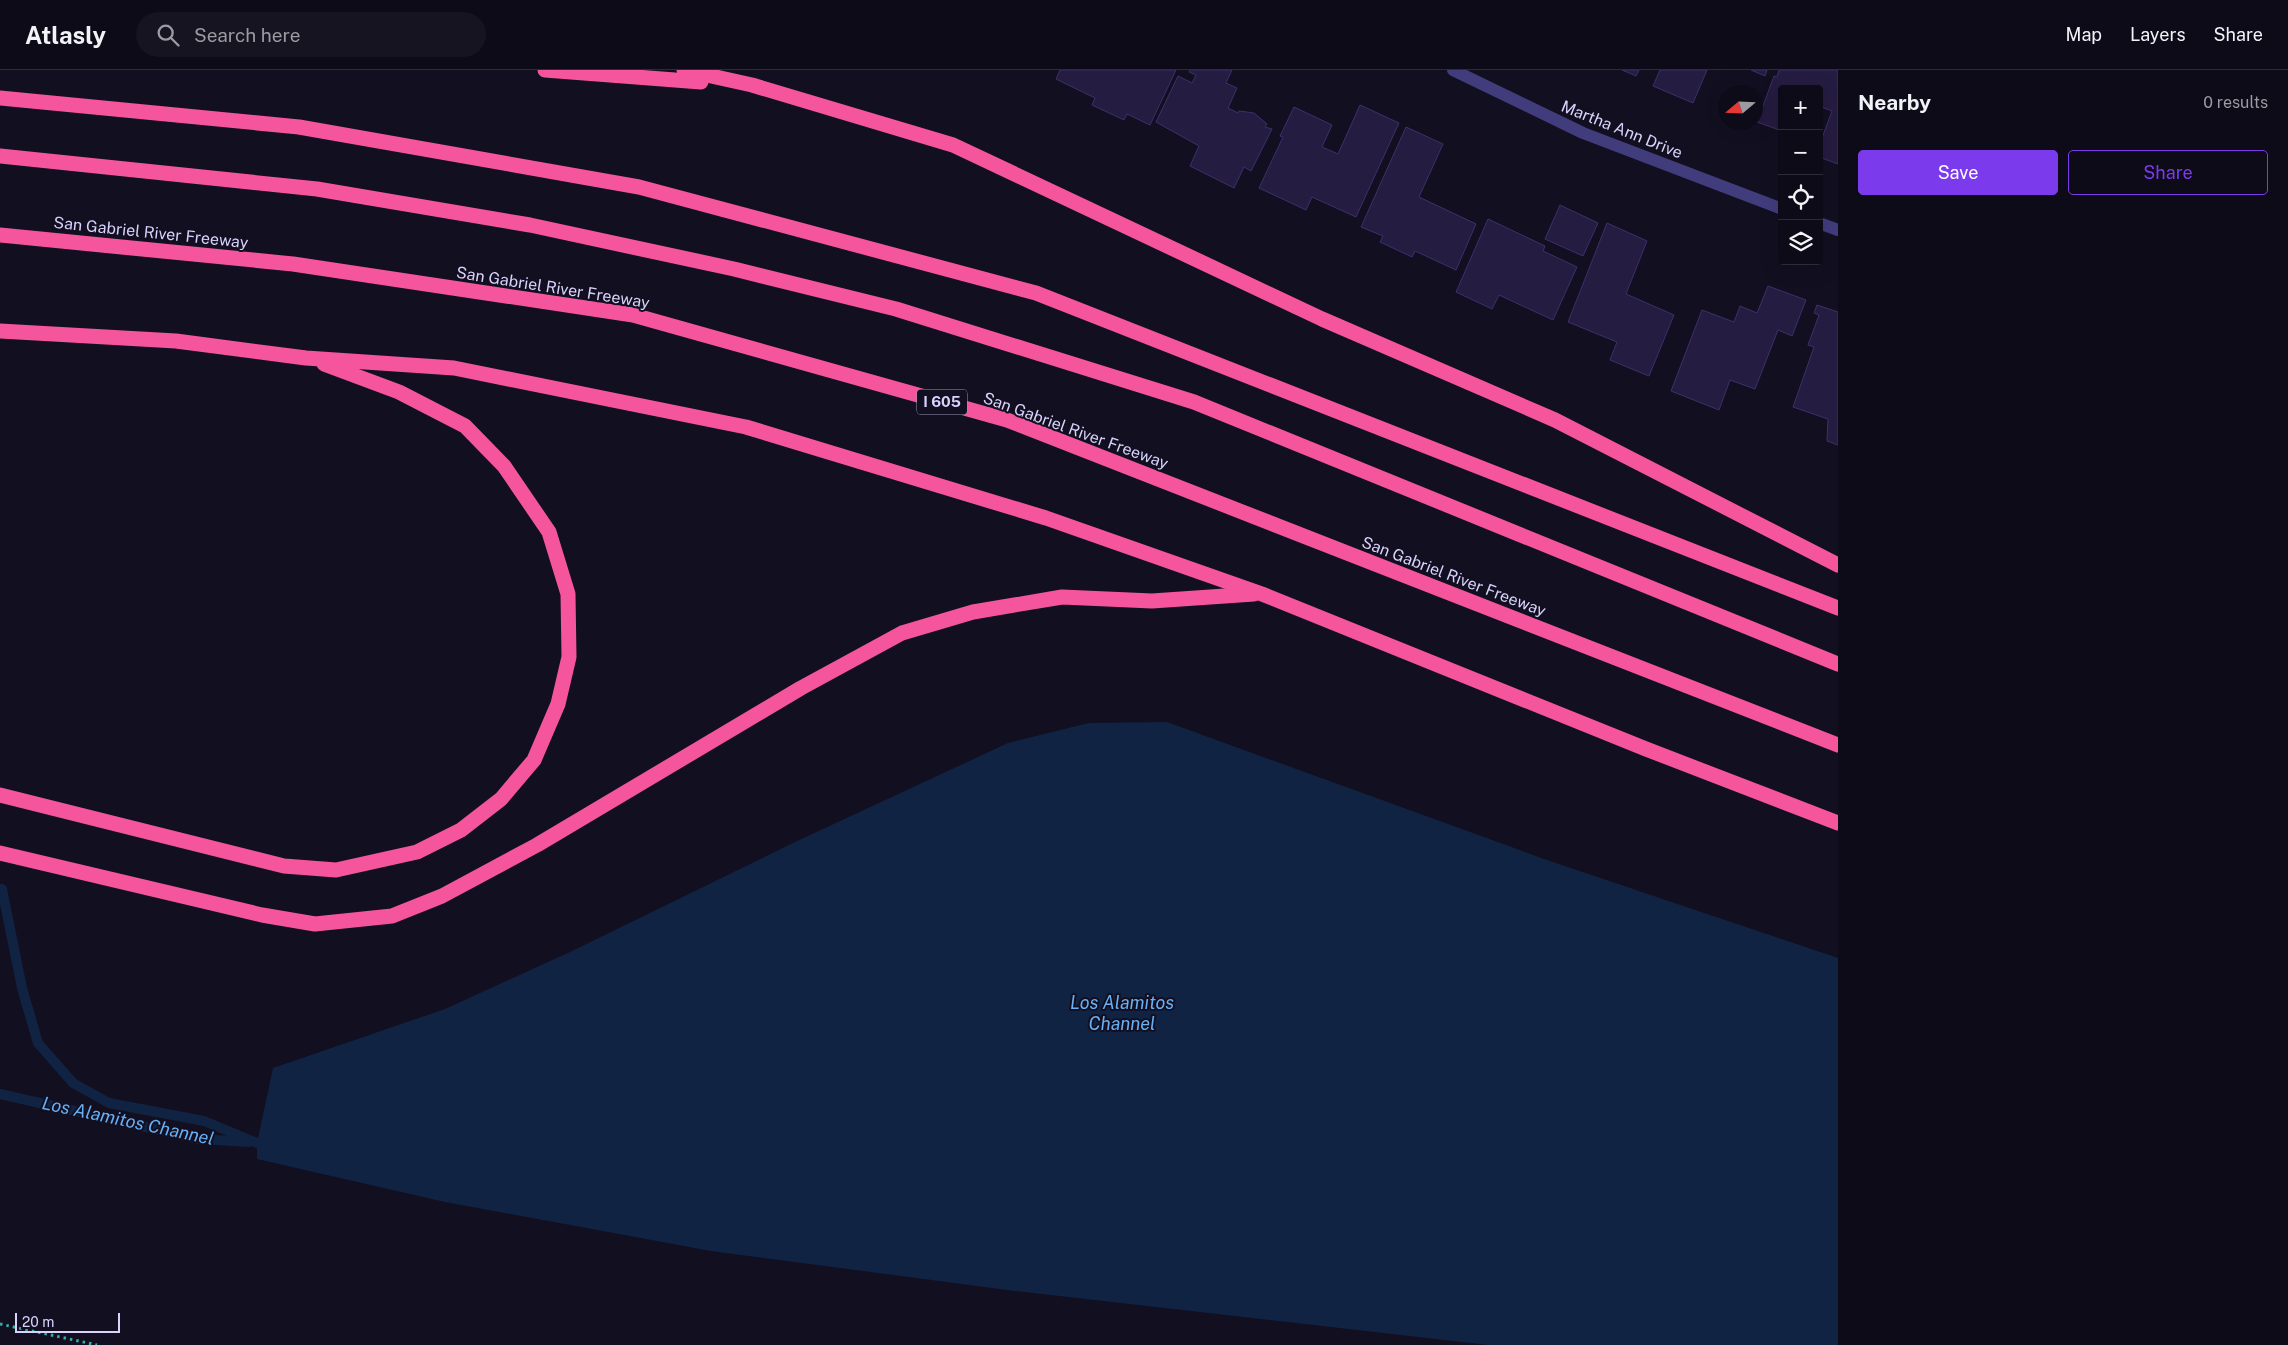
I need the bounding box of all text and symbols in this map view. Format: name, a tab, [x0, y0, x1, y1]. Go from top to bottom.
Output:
search box	[136, 12, 486, 57]
text: Atlasly	[25, 21, 106, 49]
icon: search	[154, 21, 182, 49]
text: Search here	[194, 24, 301, 46]
text: Map	[2066, 24, 2102, 45]
text: Layers	[2130, 24, 2186, 45]
text: Share	[2214, 24, 2263, 45]
north arrow	[1718, 85, 1763, 130]
map controls	[1778, 85, 1823, 265]
button: +	[1778, 85, 1823, 130]
text: Nearby	[1858, 90, 1931, 115]
text: 0 results	[2203, 93, 2268, 112]
street label: Martha Ann Drive	[1558, 96, 1685, 162]
button: −	[1778, 130, 1823, 175]
button: Save	[1858, 150, 2058, 195]
button: Share	[2068, 150, 2268, 195]
button: locate	[1778, 175, 1823, 220]
street label: San Gabriel River Freeway	[53, 213, 250, 252]
button: layers	[1778, 220, 1823, 265]
street label: San Gabriel River Freeway	[455, 263, 651, 312]
street label: San Gabriel River Freeway	[981, 388, 1171, 473]
road number: I 605	[917, 390, 967, 414]
street label: San Gabriel River Freeway	[1359, 533, 1549, 621]
water label: Los Alamitos Channel	[1070, 992, 1174, 1034]
water label: Los Alamitos Channel	[40, 1092, 216, 1149]
scale bar	[15, 1310, 120, 1333]
text: 20 m	[22, 1314, 54, 1330]

